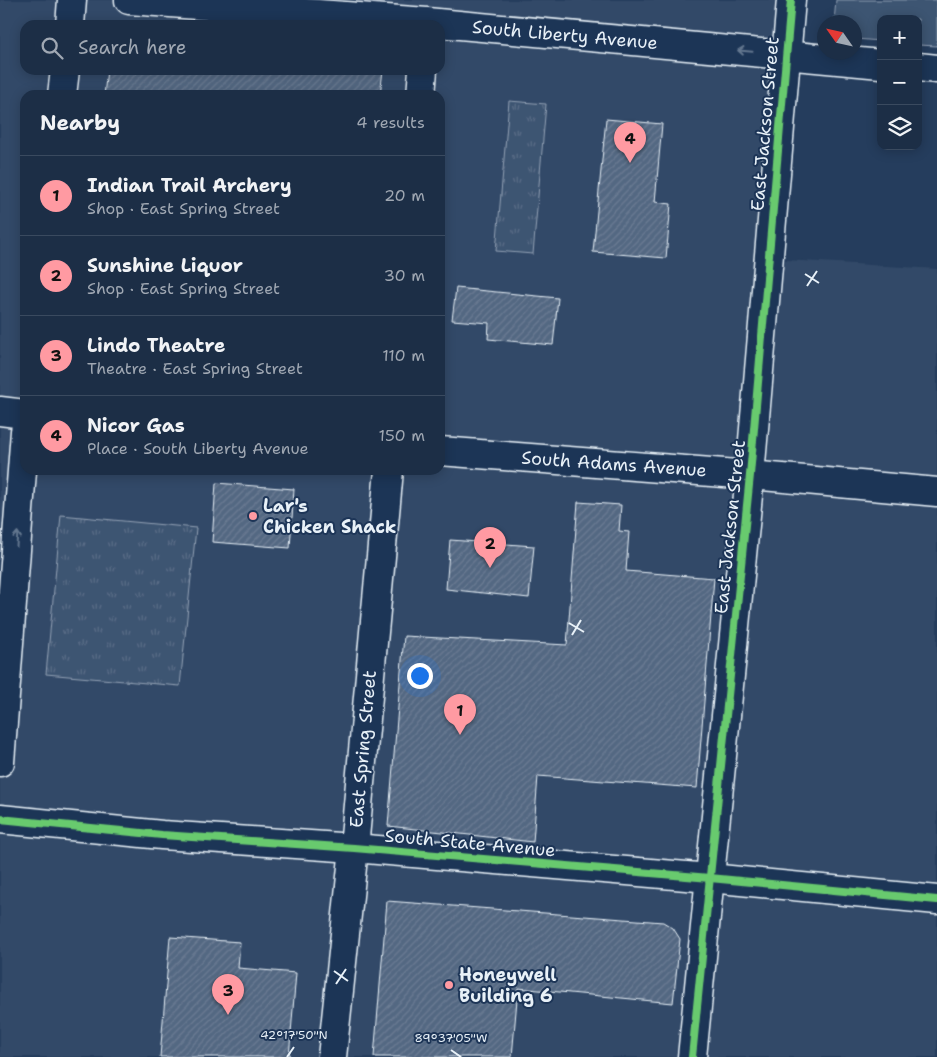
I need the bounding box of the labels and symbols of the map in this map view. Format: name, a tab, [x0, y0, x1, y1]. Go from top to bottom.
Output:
street label: South Liberty Avenue	[471, 15, 659, 55]
north arrow	[817, 15, 862, 60]
street label: East Jackson Street	[745, 36, 785, 212]
one-way arrow	[737, 47, 753, 56]
pin: 4	[614, 122, 646, 163]
street label: East Jackson Street	[709, 439, 751, 615]
street label: South Adams Avenue	[521, 446, 707, 482]
place label: Lar's Chicken Shack	[263, 494, 397, 539]
marker: Lar's Chicken Shack	[247, 510, 259, 522]
pin: 2	[474, 527, 506, 568]
one-way arrow	[12, 531, 22, 547]
your location	[407, 663, 433, 689]
street label: East Spring Street	[344, 669, 382, 829]
pin: 1	[444, 694, 476, 735]
street label: South State Avenue	[384, 824, 556, 862]
place label: Honeywell Building 6	[459, 963, 556, 1008]
pin: 3	[212, 974, 244, 1015]
marker: Honeywell Building 6	[443, 979, 455, 991]
text: 42°17'50"N	[260, 1027, 328, 1043]
text: 89°37'05"W	[415, 1030, 487, 1046]

